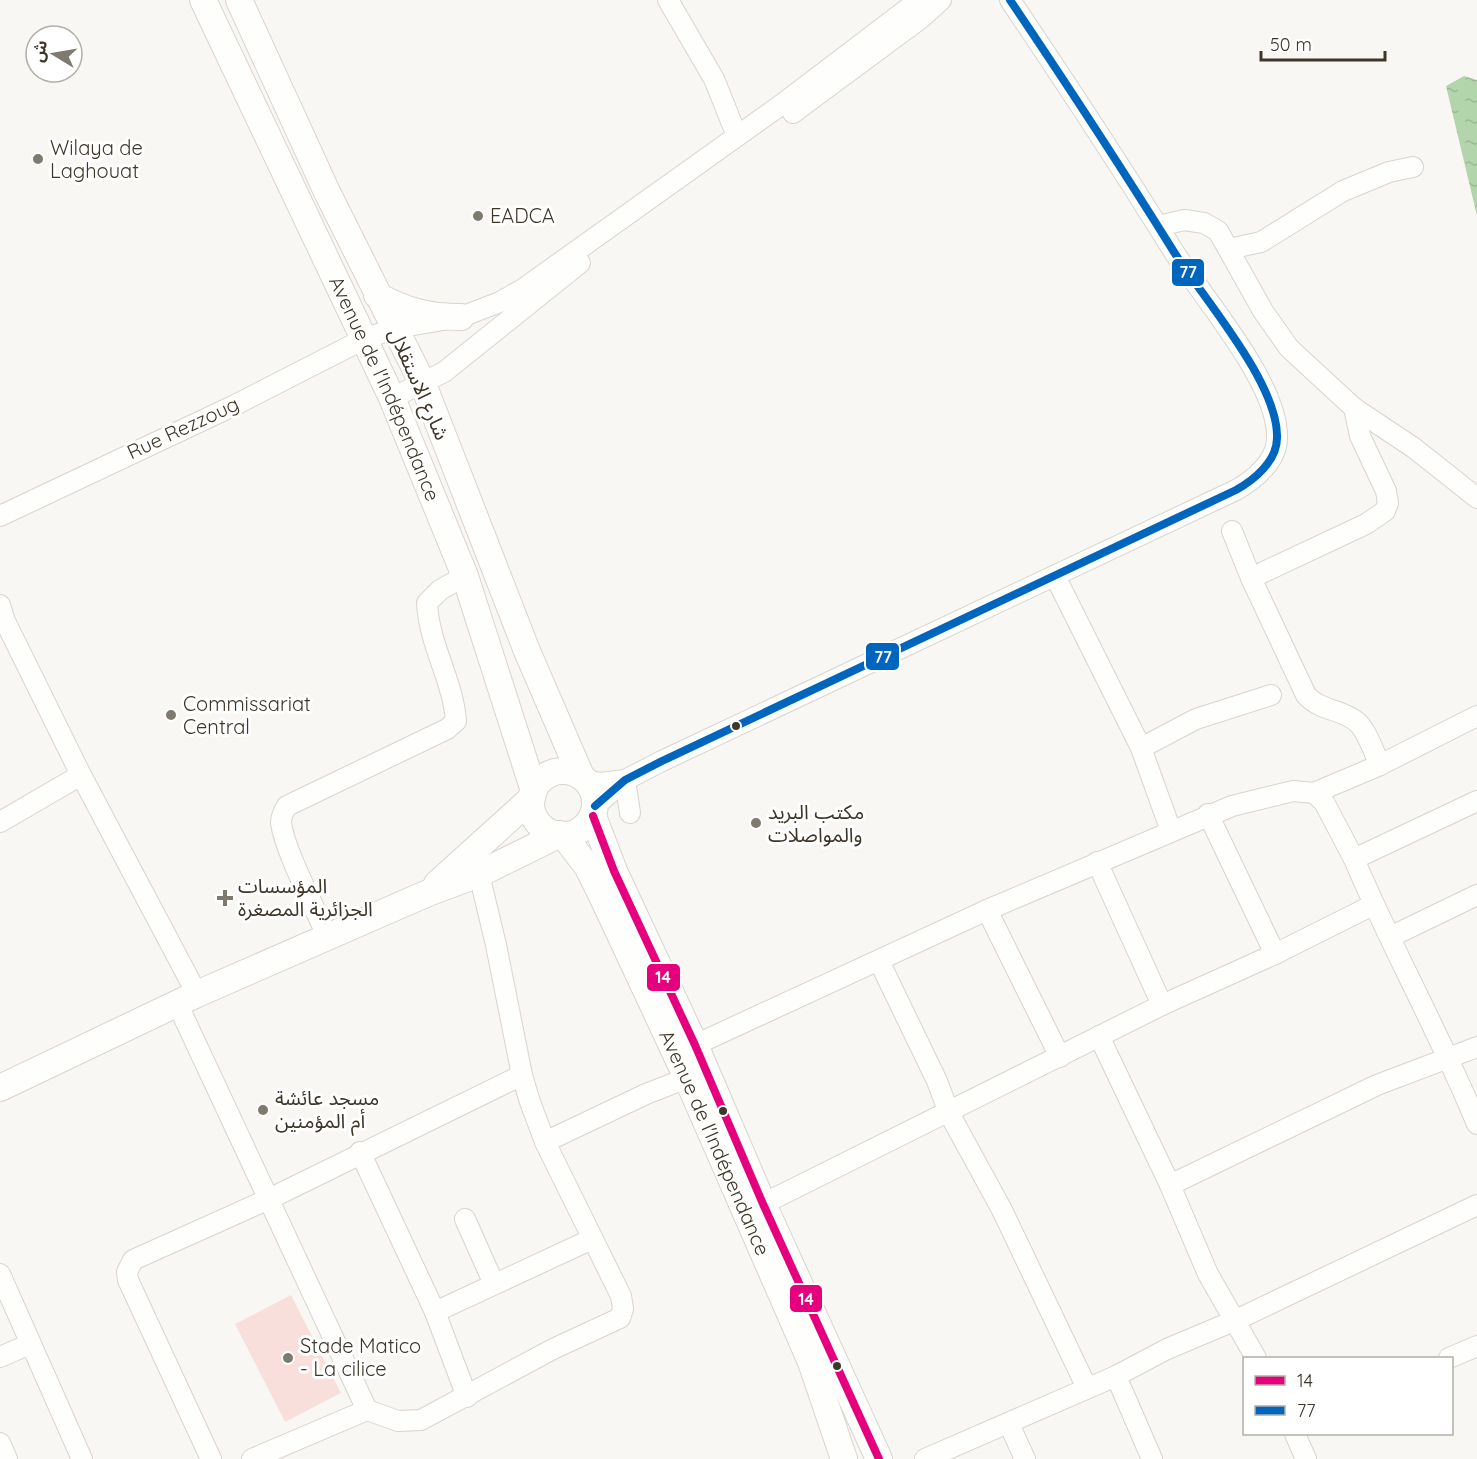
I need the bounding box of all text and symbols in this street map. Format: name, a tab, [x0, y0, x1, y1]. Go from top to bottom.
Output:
north arrow	[24, 24, 84, 84]
scale bar	[1261, 24, 1386, 62]
text: 50 m	[1270, 33, 1312, 56]
text: ش	[27, 38, 51, 64]
place label: Wilaya de Laghouat	[50, 135, 143, 183]
marker: Wilaya de Laghouat	[31, 152, 45, 166]
place label: EADCA	[490, 203, 555, 228]
marker: EADCA	[471, 209, 485, 223]
line badge: 77	[1171, 258, 1205, 287]
text: 77	[1179, 262, 1197, 282]
street label: Avenue de l'Indépendance	[324, 272, 446, 505]
street label: شارع الاستقلال	[381, 324, 455, 445]
street label: Rue Rezzoug	[123, 391, 243, 464]
line badge: 77	[865, 642, 900, 671]
text: 77	[874, 647, 892, 667]
place label: Commissariat Central	[183, 691, 311, 739]
marker: Commissariat Central	[164, 708, 178, 722]
unlabelled marker	[730, 720, 742, 732]
place label: مكتب البريد والمواصلات	[768, 799, 864, 847]
marker: مكتب البريد والمواصلات	[749, 816, 763, 830]
place label: المؤسسات الجزائرية المصغرة	[238, 873, 373, 921]
marker: المؤسسات الجزائرية المصغرة	[216, 889, 234, 907]
line badge: 14	[646, 963, 681, 992]
text: 14	[655, 967, 671, 987]
street label: Avenue de l'Indépendance	[654, 1026, 776, 1259]
place label: مسجد عائشة أم المؤمنين	[275, 1085, 379, 1136]
marker: مسجد عائشة أم المؤمنين	[256, 1103, 270, 1117]
unlabelled marker	[717, 1105, 729, 1117]
line badge: 14	[789, 1284, 823, 1313]
text: 14	[798, 1289, 814, 1309]
place label: Stade Matico - La cilice	[300, 1333, 421, 1381]
marker: Stade Matico - La cilice	[281, 1351, 295, 1365]
legend	[1243, 1357, 1453, 1435]
unlabelled marker	[831, 1360, 843, 1372]
text: 14	[1297, 1369, 1313, 1392]
text: 77	[1297, 1399, 1315, 1422]

